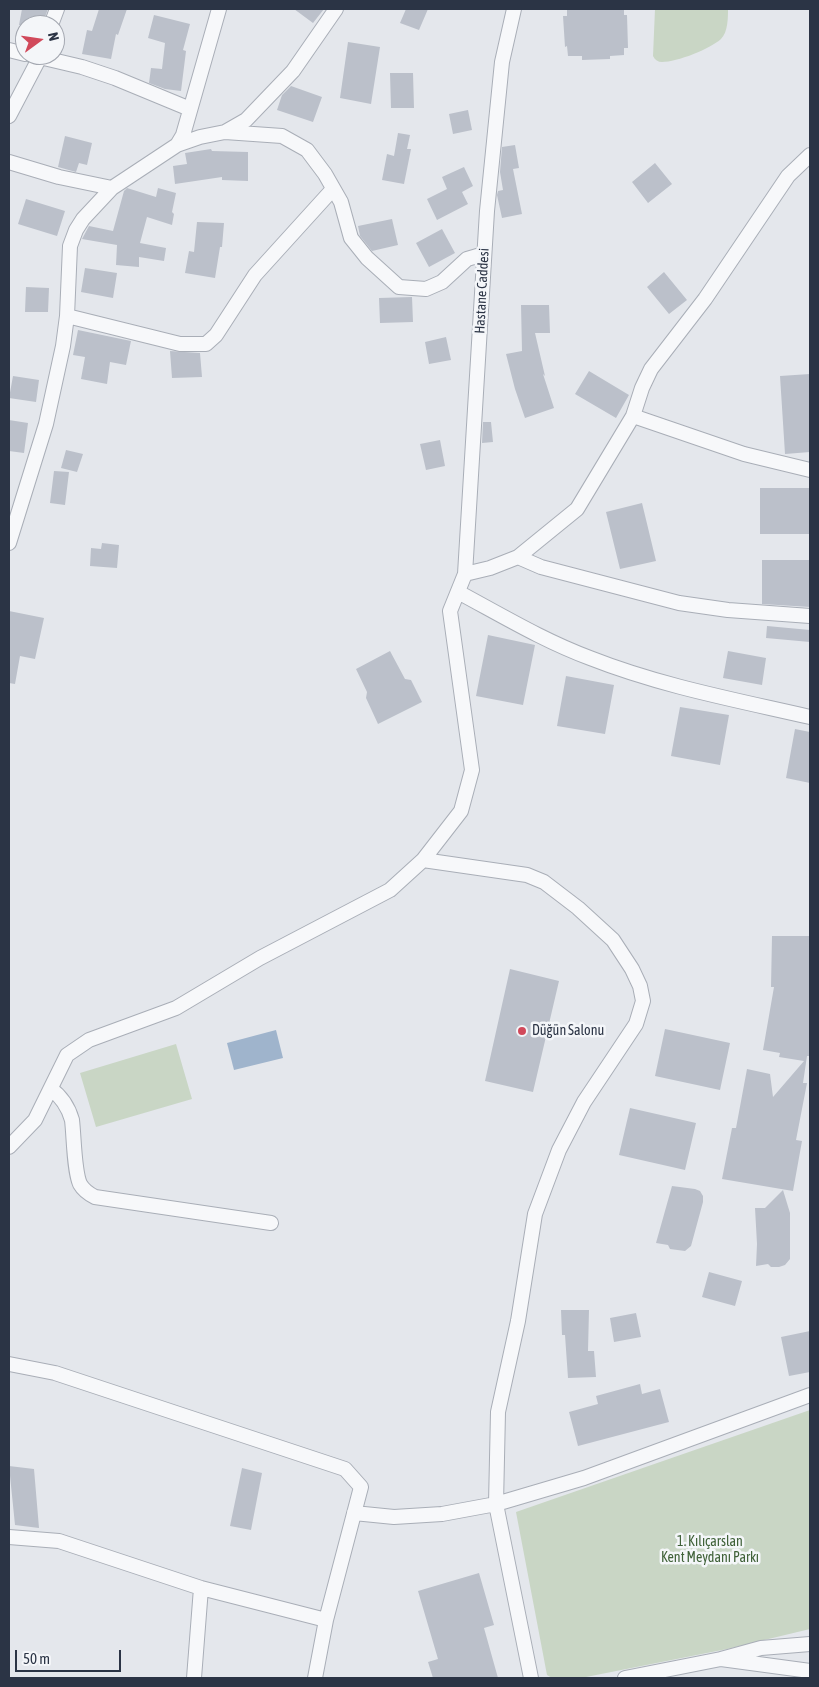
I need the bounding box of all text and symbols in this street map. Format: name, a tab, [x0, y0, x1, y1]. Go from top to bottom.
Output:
north arrow	[15, 15, 65, 65]
text: N	[45, 31, 62, 43]
street label: Hastane Caddesi	[471, 248, 493, 334]
place label: Düğün Salonu	[532, 1023, 604, 1039]
marker: Düğün Salonu	[516, 1025, 528, 1037]
park label: 1. Kılıçarslan Kent Meydanı Parkı	[661, 1534, 759, 1566]
scale bar	[18, 1640, 124, 1672]
text: 50 m	[23, 1650, 50, 1667]

